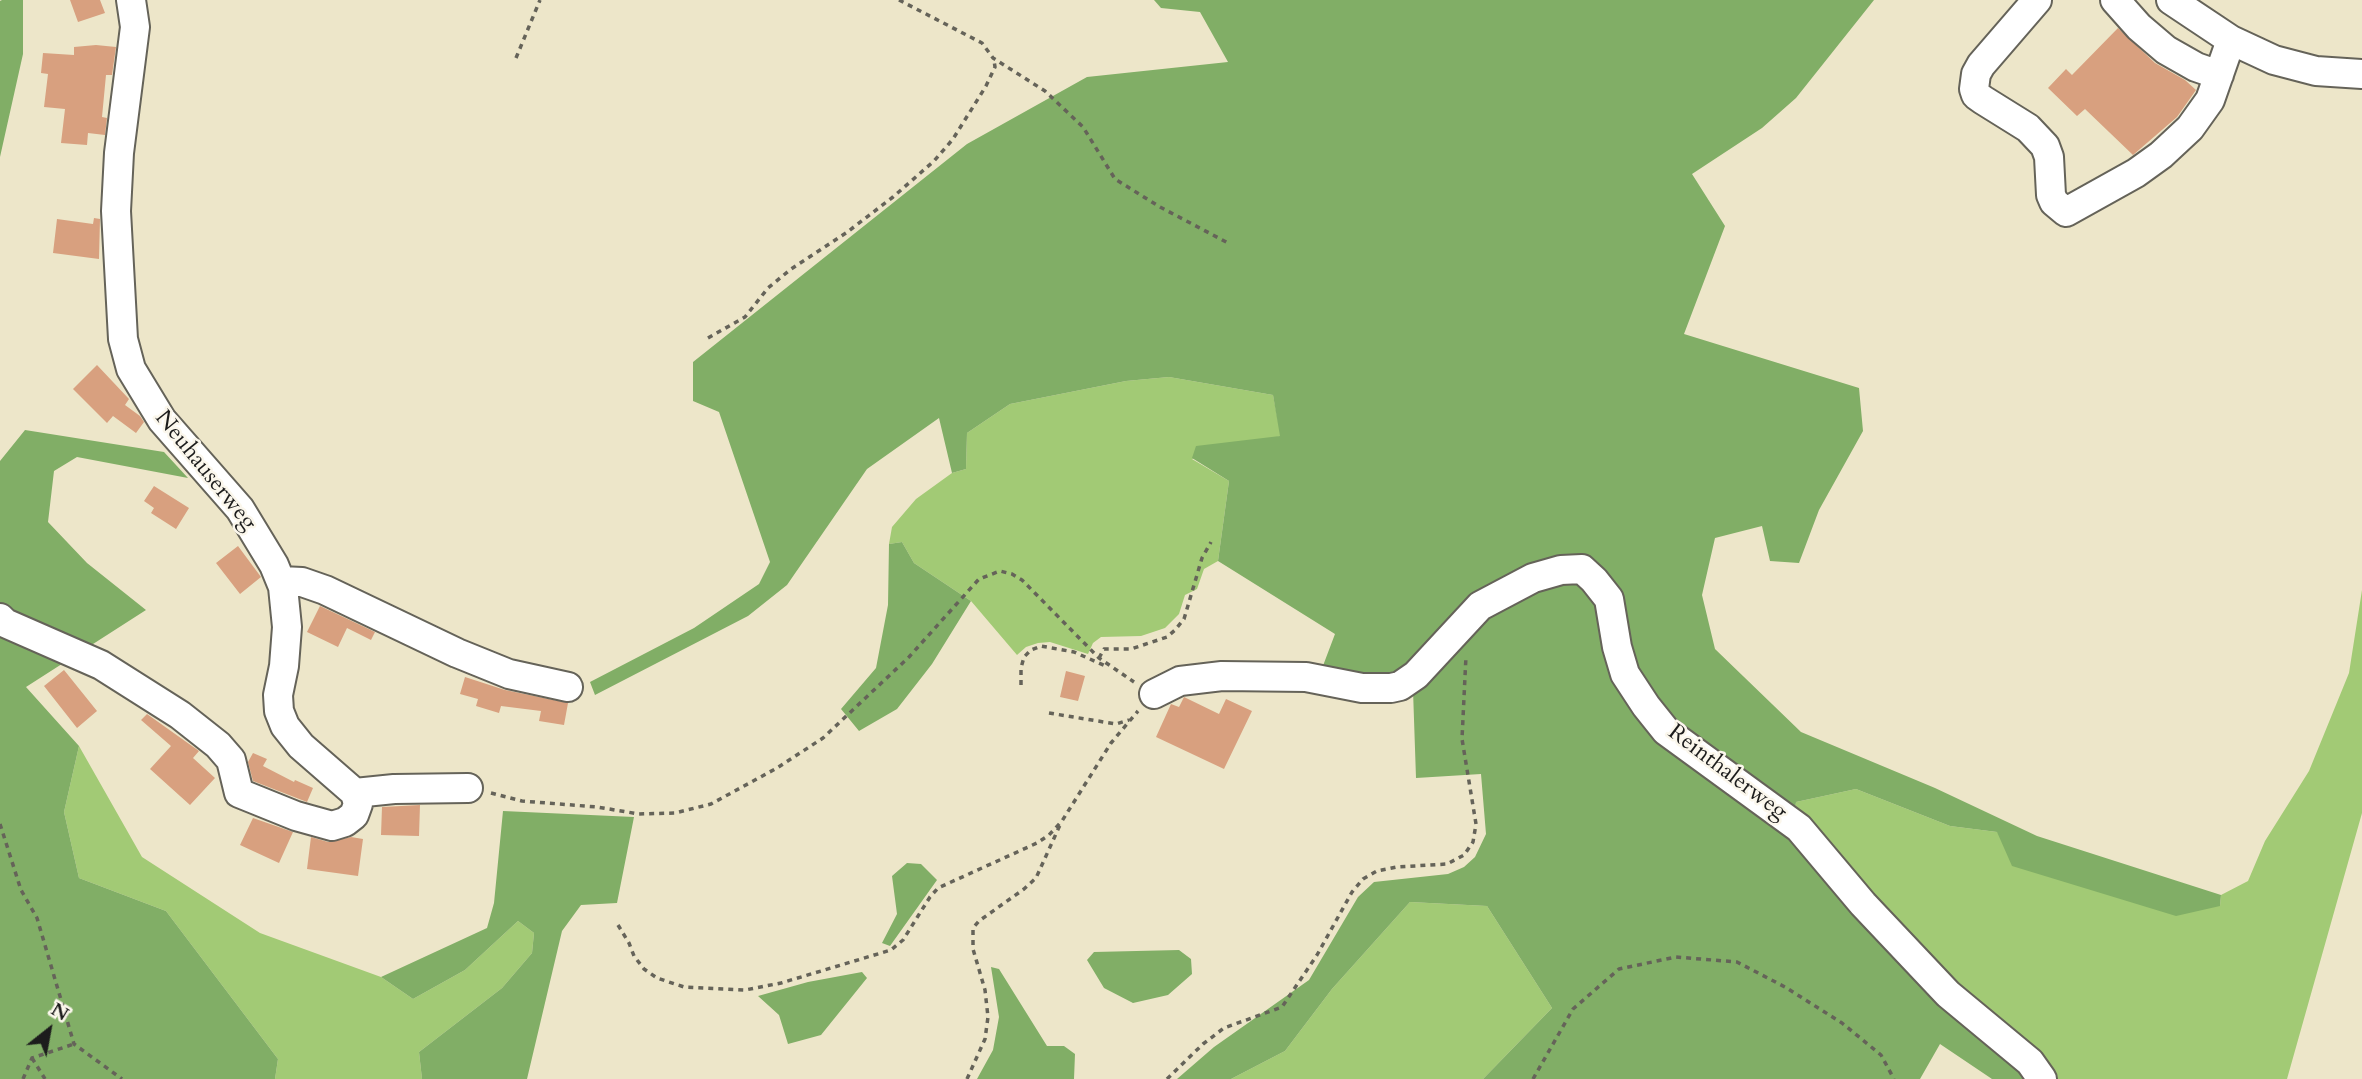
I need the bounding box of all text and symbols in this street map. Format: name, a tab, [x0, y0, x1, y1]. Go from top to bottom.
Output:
street label: Neuhauserweg	[148, 406, 262, 536]
street label: Reinthalerweg	[1662, 719, 1792, 827]
north arrow	[14, 995, 84, 1065]
text: N	[46, 997, 74, 1027]

